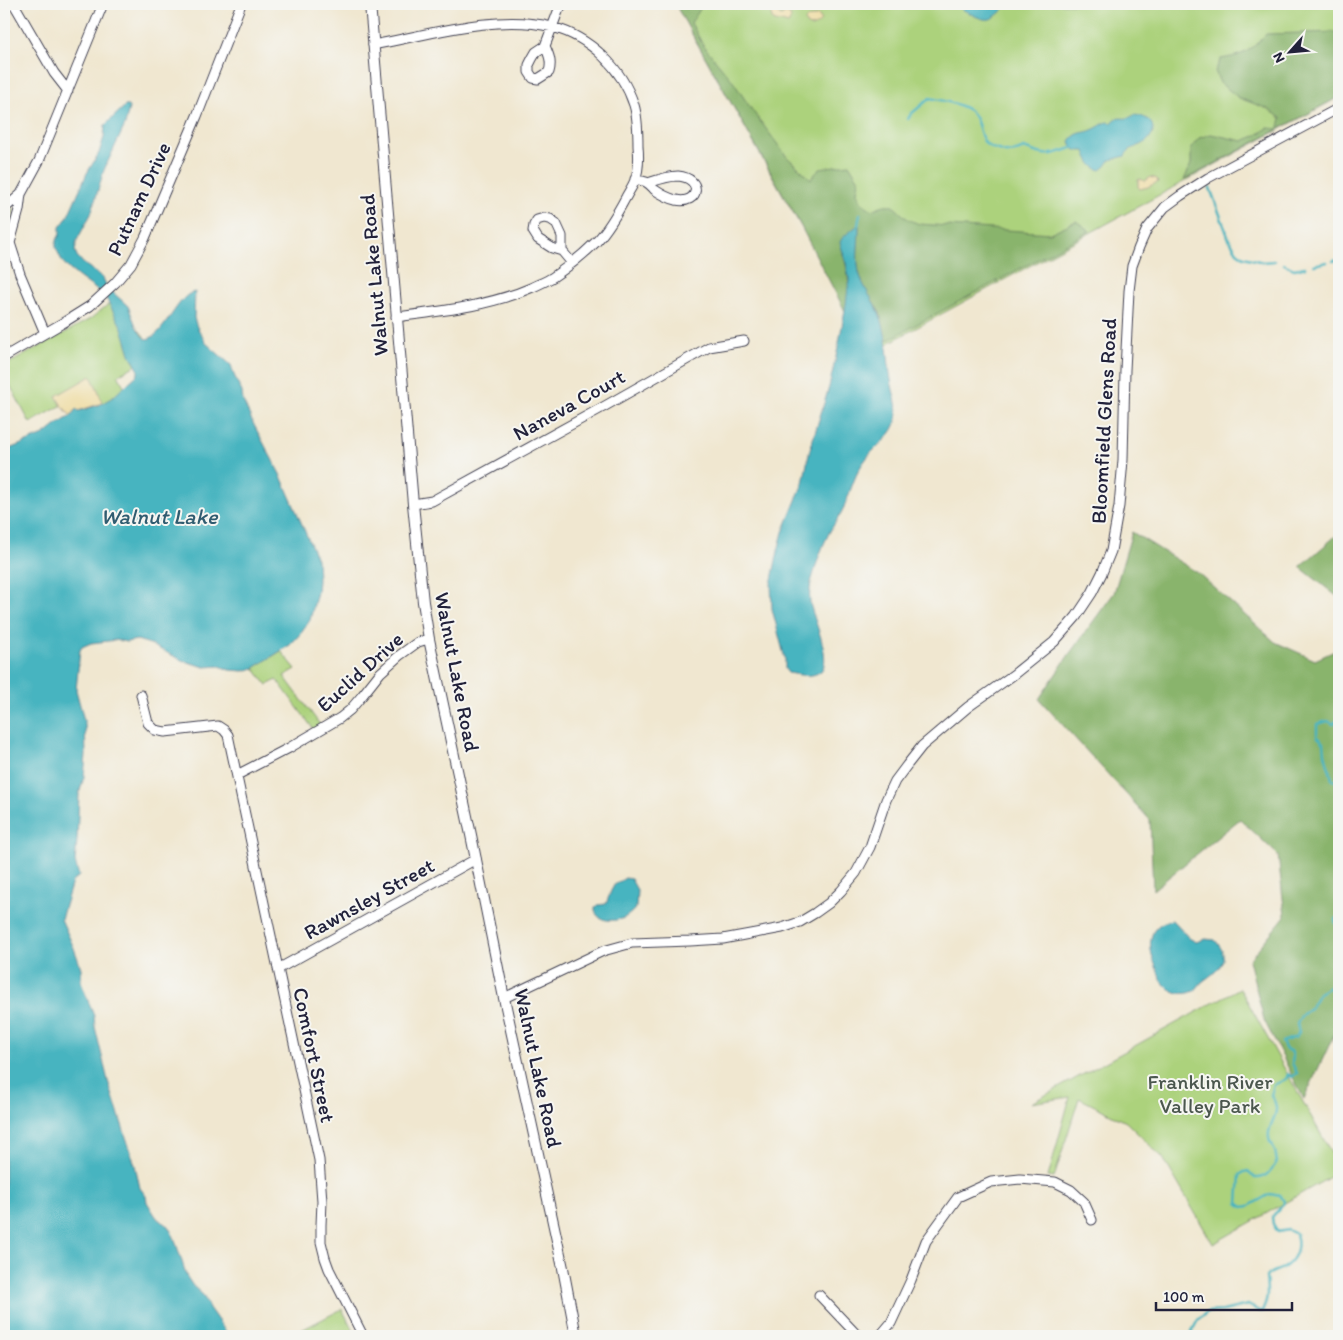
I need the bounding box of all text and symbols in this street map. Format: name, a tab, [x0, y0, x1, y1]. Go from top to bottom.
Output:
north arrow	[1266, 28, 1316, 78]
text: N	[1269, 50, 1289, 66]
street label: Putnam Drive	[101, 138, 176, 260]
street label: Walnut Lake Road	[354, 193, 393, 357]
street label: Bloomfield Glens Road	[1086, 318, 1121, 524]
street label: Naneva Court	[508, 363, 629, 446]
water label: Walnut Lake	[101, 503, 219, 530]
street label: Walnut Lake Road	[430, 590, 485, 754]
street label: Euclid Drive	[311, 626, 408, 717]
street label: Rawnsley Street	[299, 852, 438, 945]
street label: Comfort Street	[288, 985, 341, 1125]
street label: Walnut Lake Road	[509, 986, 568, 1150]
park label: Franklin River Valley Park	[1147, 1069, 1273, 1118]
scale bar	[1156, 1280, 1292, 1312]
text: 100 m	[1163, 1288, 1205, 1306]

